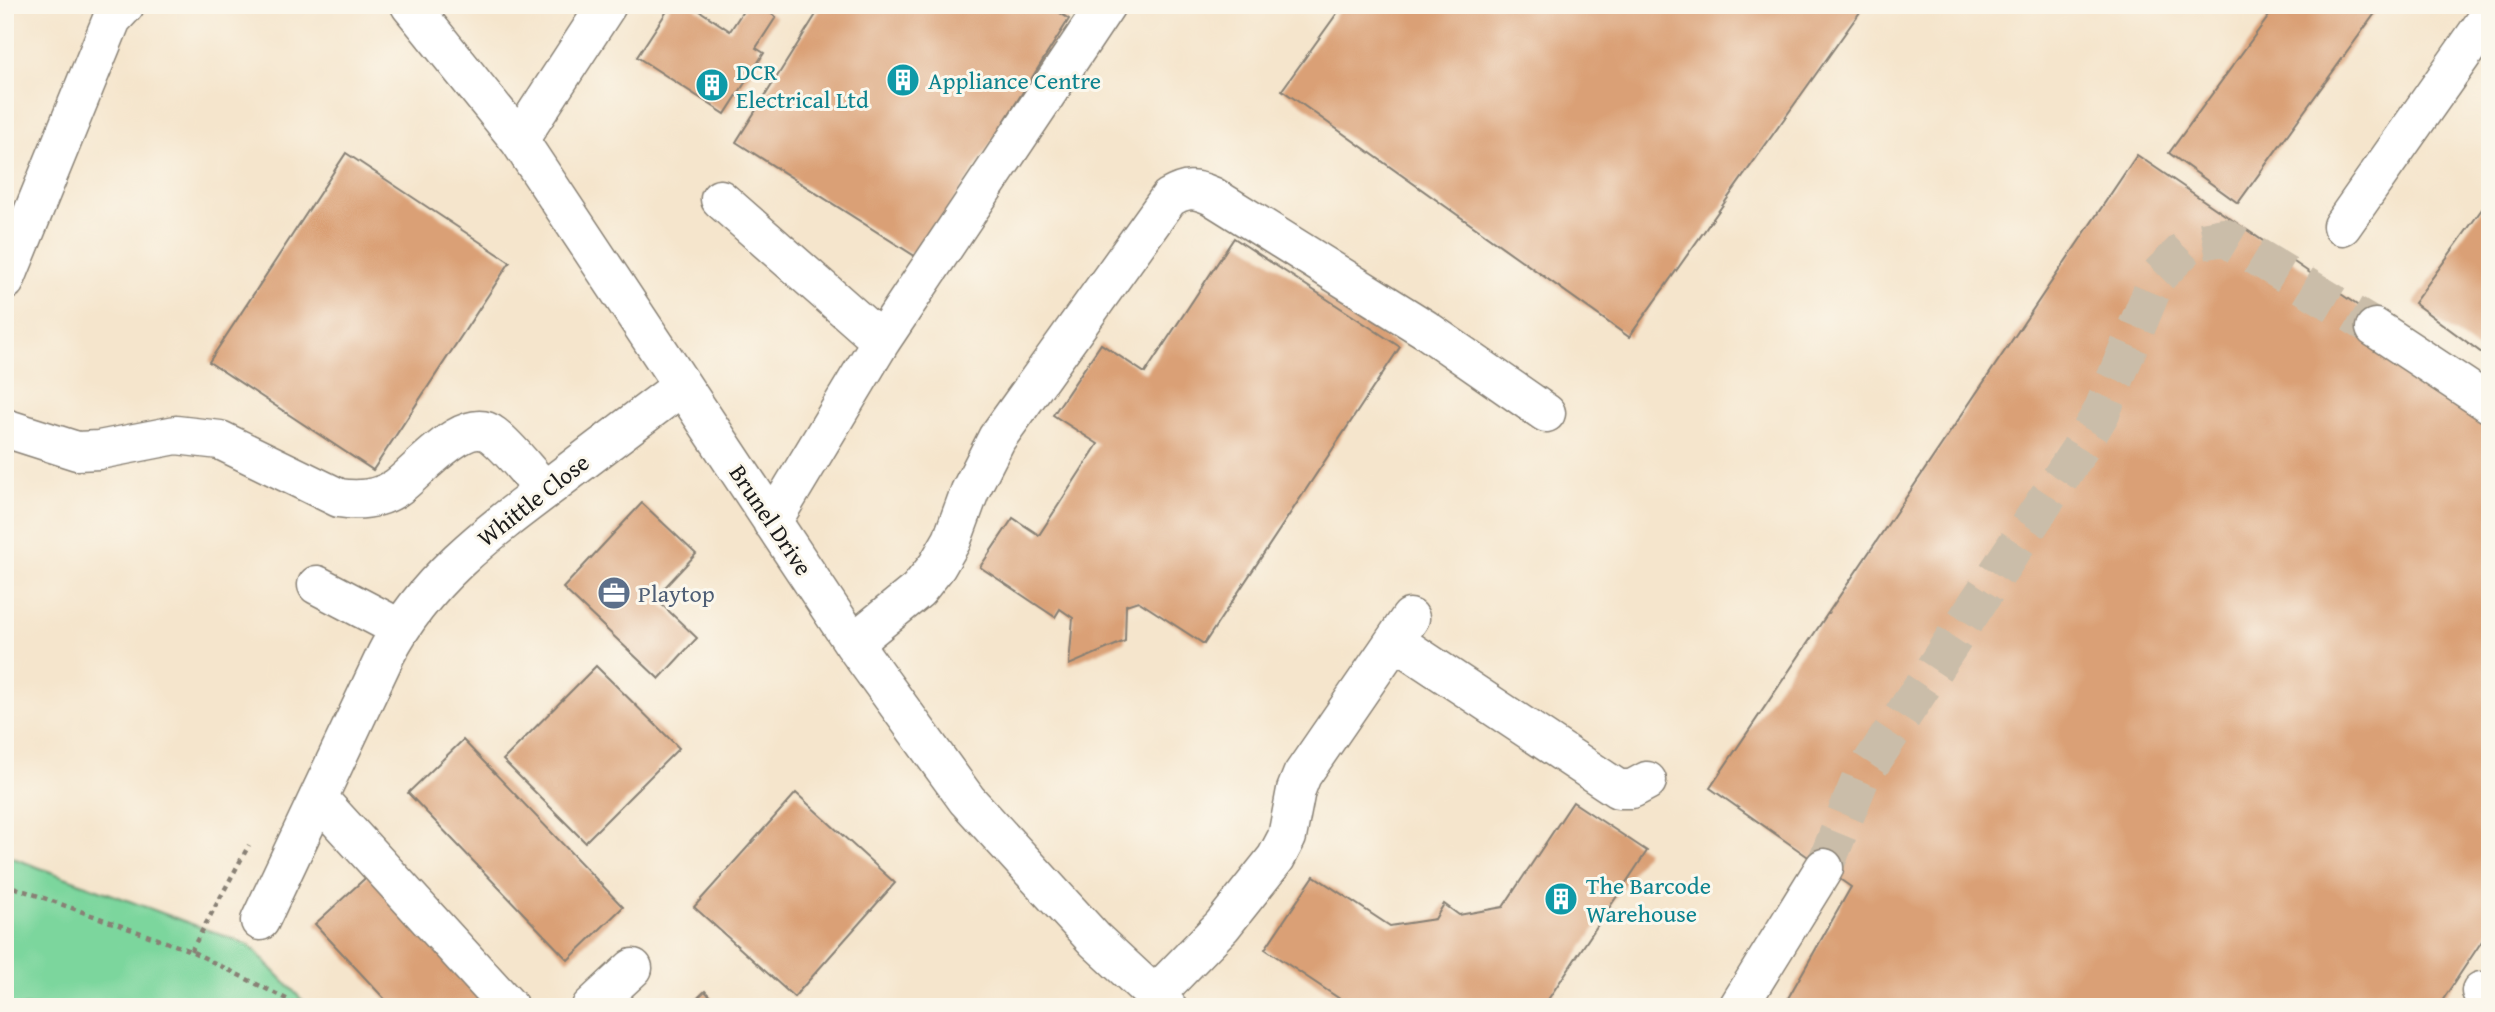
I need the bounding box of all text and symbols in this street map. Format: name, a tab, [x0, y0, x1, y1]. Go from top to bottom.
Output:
place label: DCR Electrical Ltd	[736, 54, 869, 117]
building icon: Appliance Centre	[884, 61, 922, 99]
place label: Appliance Centre	[928, 63, 1101, 98]
building icon: DCR Electrical Ltd	[693, 66, 731, 104]
street label: Whittle Close	[470, 445, 596, 555]
street label: Brunel Drive	[721, 458, 821, 582]
office icon: Playtop	[595, 574, 633, 612]
place label: Playtop	[638, 576, 715, 611]
place label: The Barcode Warehouse	[1586, 868, 1711, 931]
building icon: The Barcode Warehouse	[1542, 880, 1580, 918]

